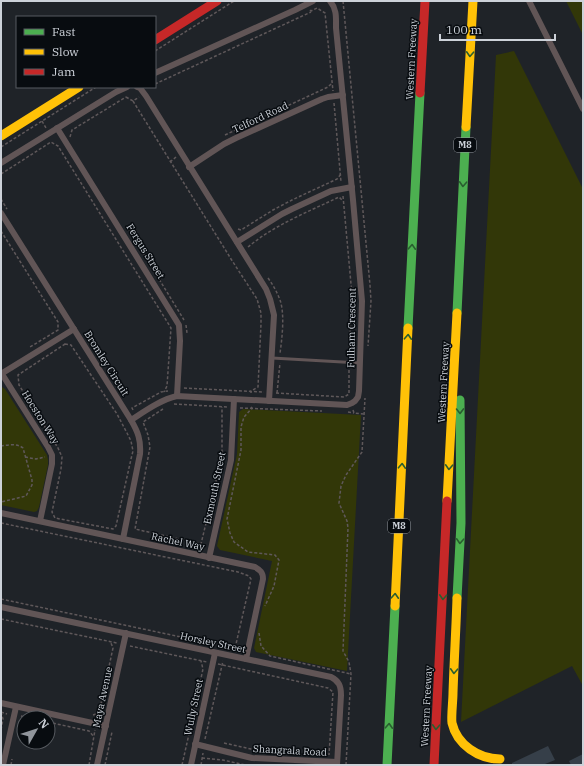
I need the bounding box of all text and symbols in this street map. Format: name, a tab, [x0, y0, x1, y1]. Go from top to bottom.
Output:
legend	[16, 16, 156, 88]
scale bar	[440, 16, 555, 42]
street label: Western Freeway	[403, 18, 420, 100]
text: 100 m	[446, 22, 482, 37]
text: Fast	[52, 24, 76, 39]
text: Slow	[52, 44, 79, 59]
one-way arrow	[465, 51, 474, 57]
text: Jam	[52, 64, 76, 79]
street label: Telford Road	[230, 99, 290, 136]
road number: M8	[454, 138, 476, 152]
one-way arrow	[459, 181, 467, 187]
street label: Fergus Street	[123, 221, 168, 282]
one-way arrow	[408, 244, 417, 250]
street label: Fulham Crescent	[344, 287, 359, 368]
street label: Bromley Circuit	[81, 328, 132, 399]
one-way arrow	[404, 334, 412, 340]
street label: Western Freeway	[435, 341, 452, 423]
street label: Hocston Way	[19, 388, 63, 447]
one-way arrow	[456, 408, 464, 414]
street label: Exmouth Street	[200, 450, 229, 525]
one-way arrow	[397, 463, 406, 469]
one-way arrow	[445, 464, 454, 470]
road number: M8	[388, 519, 410, 533]
street label: Rachel Way	[150, 530, 206, 554]
one-way arrow	[456, 538, 465, 544]
one-way arrow	[391, 593, 400, 599]
one-way arrow	[438, 594, 447, 600]
street label: Horsley Street	[179, 629, 247, 656]
street label: Maya Avenue	[90, 665, 115, 729]
street label: Western Freeway	[418, 665, 435, 747]
one-way arrow	[450, 668, 458, 674]
street label: Wully Street	[181, 677, 206, 737]
north arrow	[16, 710, 56, 750]
text: N	[36, 716, 52, 732]
one-way arrow	[385, 723, 393, 729]
one-way arrow	[431, 724, 440, 730]
street label: Shangrala Road	[253, 742, 327, 759]

